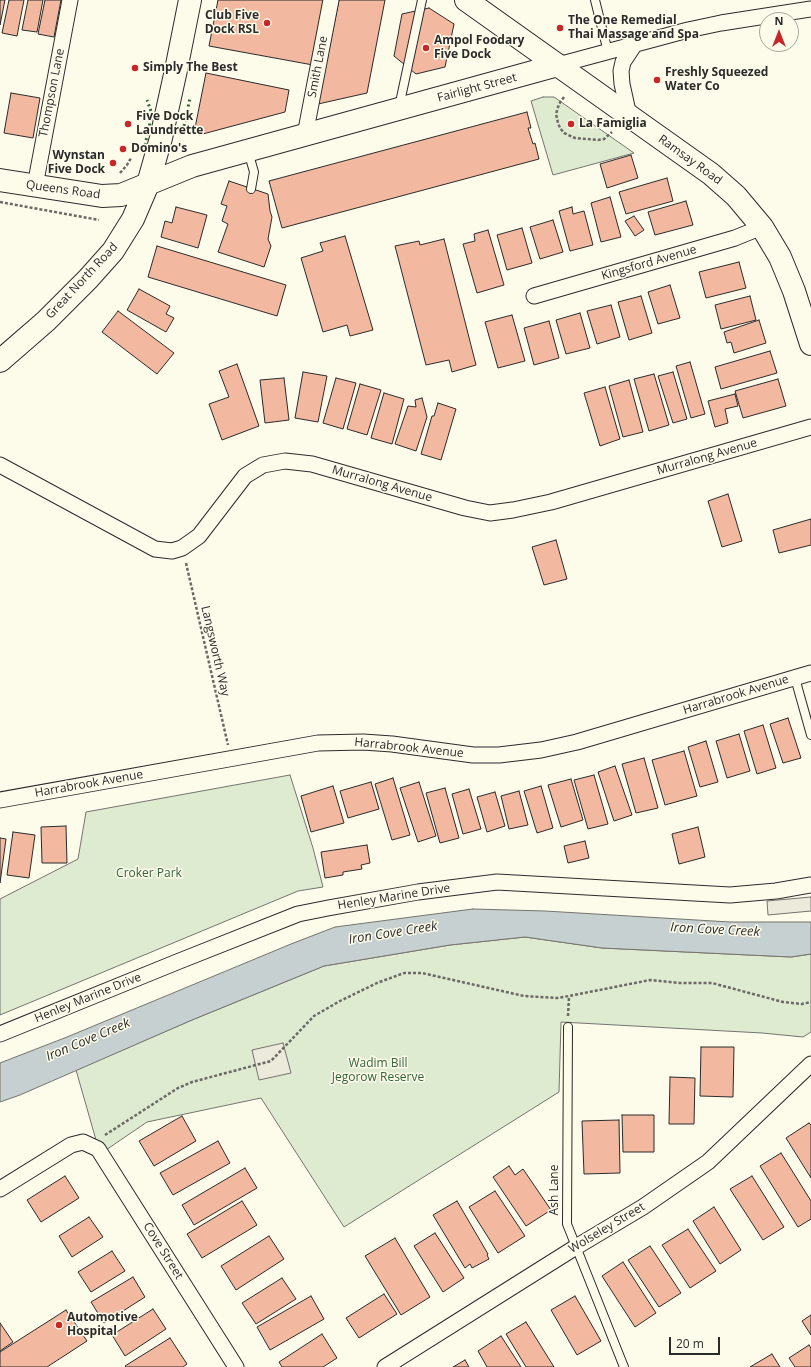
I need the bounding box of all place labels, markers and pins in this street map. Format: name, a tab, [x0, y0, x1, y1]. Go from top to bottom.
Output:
place label: Club Five Dock RSL	[205, 9, 259, 37]
place label: The One Remedial Thai Massage and Spa	[568, 14, 699, 42]
marker: Club Five Dock RSL	[262, 18, 272, 28]
marker: The One Remedial Thai Massage and Spa	[555, 23, 565, 33]
place label: Ampol Foodary Five Dock	[434, 34, 524, 62]
marker: Ampol Foodary Five Dock	[421, 43, 431, 53]
place label: Simply The Best	[143, 61, 238, 75]
marker: Simply The Best	[130, 63, 140, 73]
place label: Freshly Squeezed Water Co	[665, 66, 768, 94]
marker: Freshly Squeezed Water Co	[652, 75, 662, 85]
place label: Five Dock Laundrette	[136, 110, 203, 138]
place label: La Famiglia	[579, 117, 647, 131]
marker: Five Dock Laundrette	[123, 119, 133, 129]
marker: La Famiglia	[566, 119, 576, 129]
place label: Domino's	[131, 142, 187, 156]
marker: Domino's	[118, 144, 128, 154]
place label: Wynstan Five Dock	[48, 149, 105, 177]
marker: Wynstan Five Dock	[108, 158, 118, 168]
place label: Automotive Hospital	[67, 1311, 138, 1339]
marker: Automotive Hospital	[54, 1320, 64, 1330]

